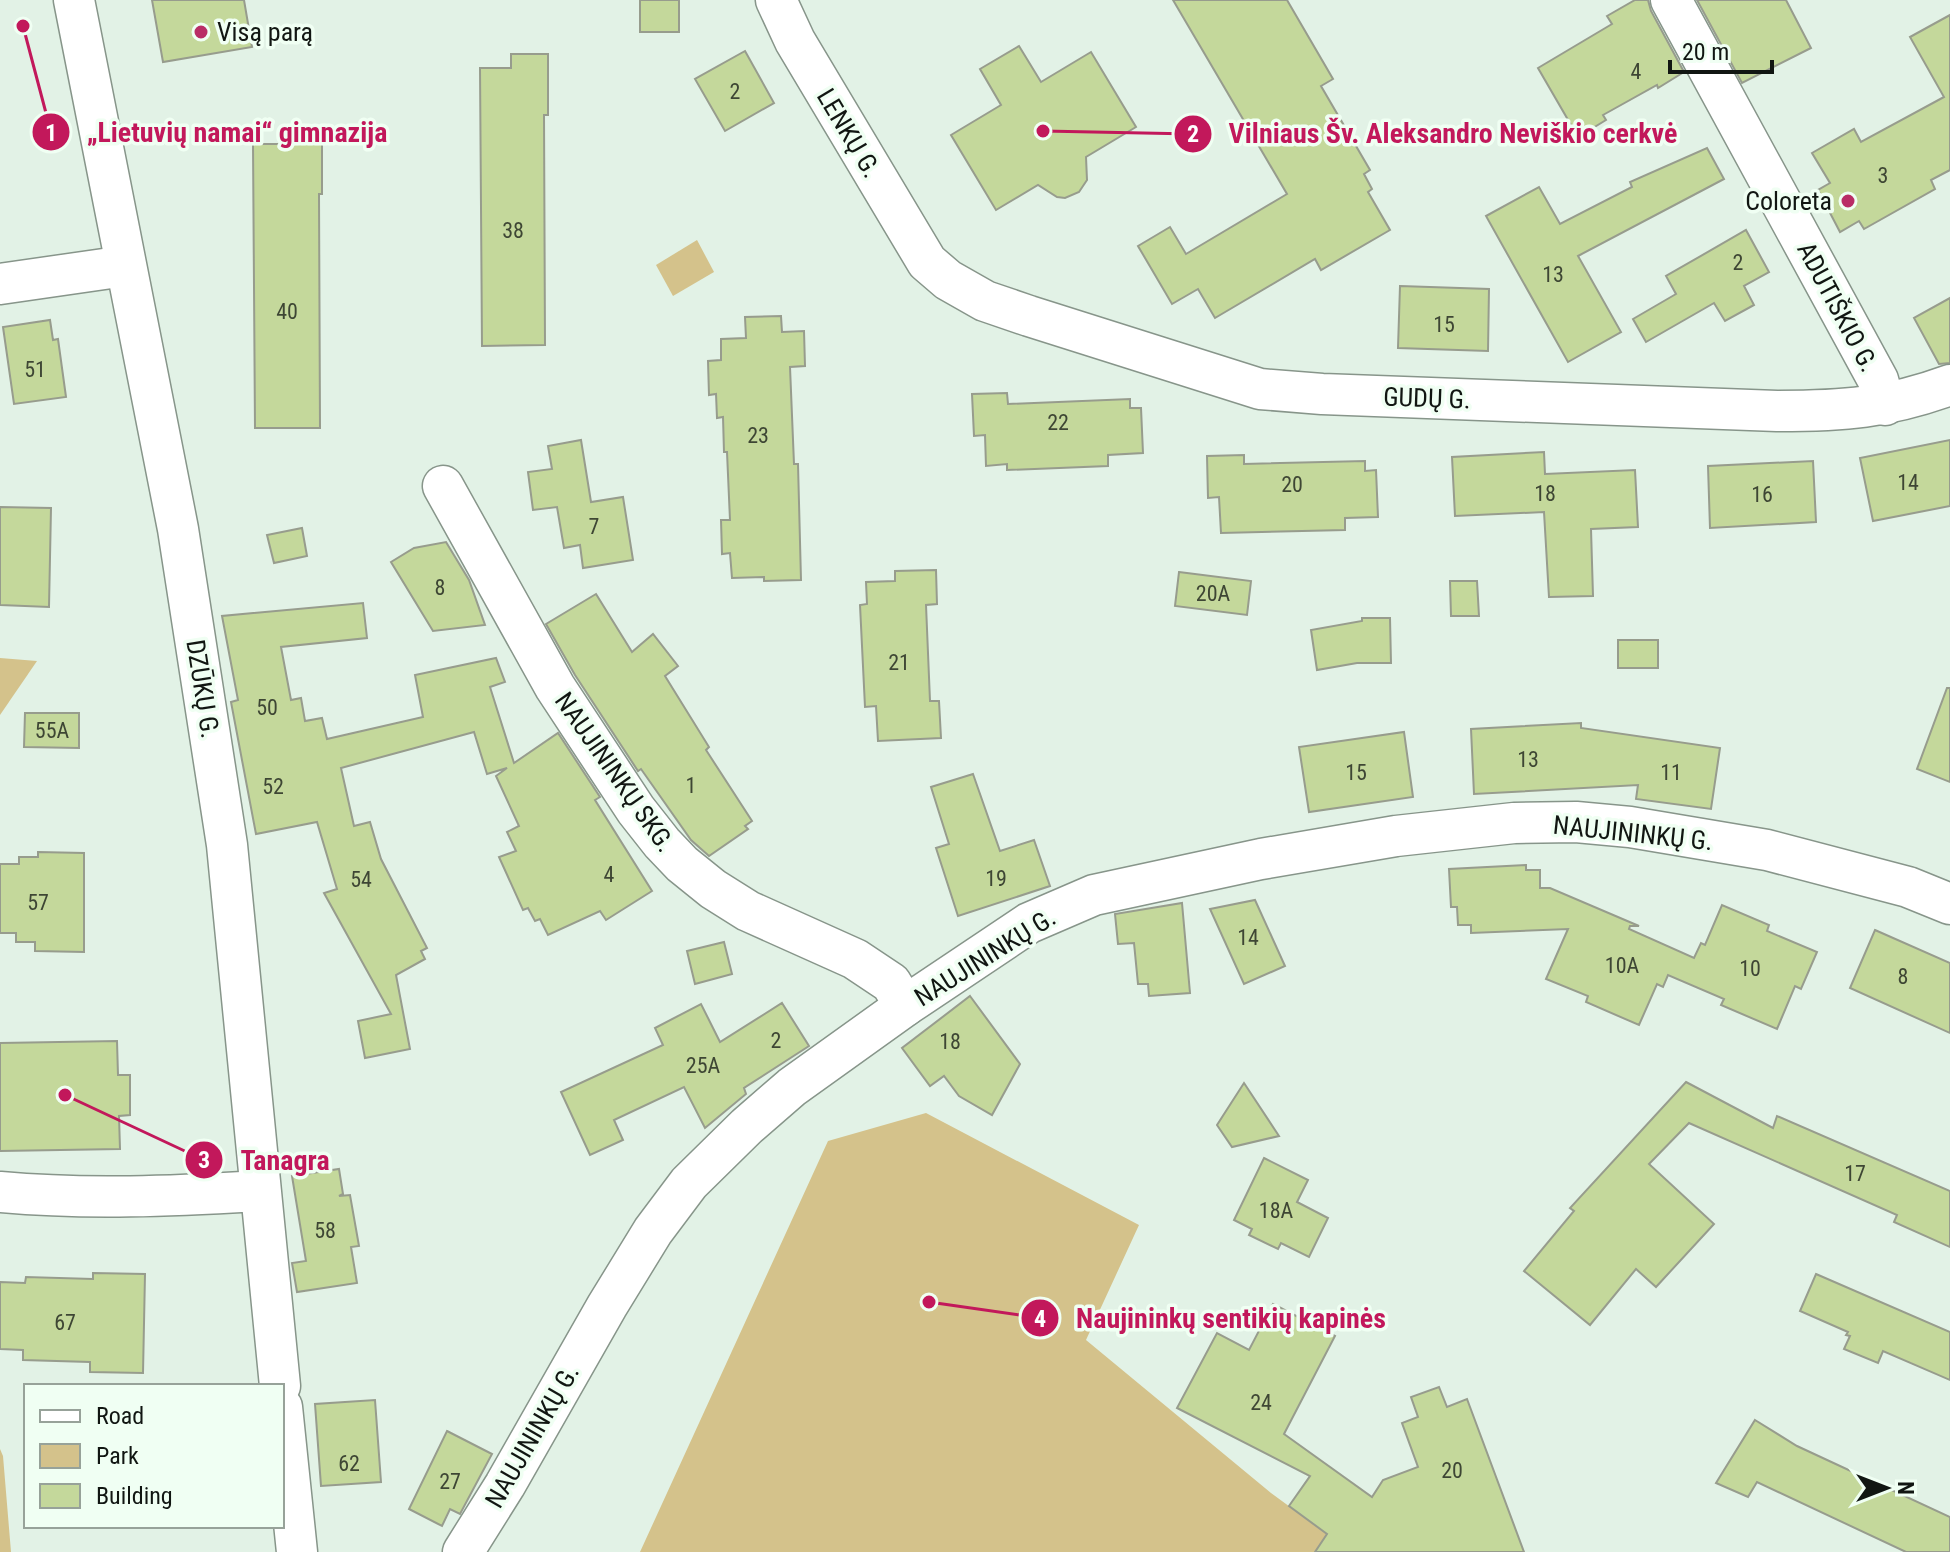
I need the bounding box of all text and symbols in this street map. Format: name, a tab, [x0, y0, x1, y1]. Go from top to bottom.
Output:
place label: Visą parą	[217, 17, 313, 47]
marker: Visą parą	[192, 23, 210, 41]
scale bar	[1670, 24, 1772, 74]
text: 20 m	[1682, 38, 1729, 66]
house number: 4	[1631, 59, 1642, 84]
house number: 2	[730, 79, 740, 104]
street label: LENKŲ G.	[811, 83, 887, 183]
callout: „Lietuvių namai“ gimnazija	[31, 106, 403, 158]
callout: Vilniaus Šv. Aleksandro Neviškio cerkvė	[1173, 108, 1694, 160]
text: „Lietuvių namai“ gimnazija	[87, 116, 387, 149]
text: Vilniaus Šv. Aleksandro Neviškio cerkvė	[1229, 117, 1677, 150]
text: 1	[45, 119, 57, 147]
text: 2	[1187, 120, 1199, 148]
house number: 3	[1878, 163, 1888, 188]
place label: Coloreta	[1745, 186, 1832, 216]
marker: Coloreta	[1839, 192, 1857, 210]
house number: 38	[502, 218, 524, 243]
street label: ADUTIŠKIO G.	[1791, 237, 1885, 377]
house number: 2	[1733, 250, 1743, 275]
house number: 13	[1542, 262, 1564, 287]
house number: 40	[276, 299, 298, 324]
house number: 15	[1433, 312, 1455, 337]
house number: 51	[24, 357, 46, 382]
street label: GUDŲ G.	[1383, 381, 1471, 415]
house number: 22	[1047, 410, 1069, 435]
house number: 23	[747, 423, 769, 448]
house number: 14	[1897, 470, 1919, 495]
house number: 20	[1281, 472, 1303, 497]
house number: 18	[1534, 481, 1556, 506]
house number: 16	[1751, 482, 1773, 507]
house number: 7	[589, 514, 599, 539]
house number: 8	[435, 575, 445, 600]
house number: 20A	[1196, 581, 1231, 606]
street label: DZŪKŲ G.	[180, 637, 226, 741]
house number: 21	[888, 650, 910, 675]
street label: NAUJININKŲ SKG.	[549, 686, 681, 858]
house number: 50	[256, 695, 278, 720]
house number: 55A	[35, 718, 70, 743]
house number: 13	[1517, 747, 1539, 772]
house number: 15	[1345, 760, 1367, 785]
house number: 11	[1660, 760, 1682, 785]
house number: 1	[686, 773, 696, 798]
house number: 52	[262, 774, 284, 799]
street label: NAUJININKŲ G.	[1552, 810, 1714, 856]
house number: 4	[604, 862, 615, 887]
house number: 19	[985, 866, 1007, 891]
house number: 54	[350, 867, 372, 892]
house number: 57	[27, 890, 49, 915]
street label: NAUJININKŲ G.	[909, 902, 1061, 1012]
house number: 14	[1237, 925, 1259, 950]
house number: 10A	[1605, 953, 1640, 978]
house number: 10	[1739, 956, 1761, 981]
house number: 8	[1898, 964, 1908, 989]
house number: 2	[771, 1028, 781, 1053]
house number: 18	[939, 1029, 961, 1054]
house number: 25A	[686, 1053, 721, 1078]
callout: Tanagra	[184, 1134, 345, 1186]
text: Tanagra	[240, 1144, 330, 1177]
text: 3	[198, 1146, 210, 1174]
house number: 17	[1844, 1161, 1866, 1186]
house number: 18A	[1259, 1198, 1294, 1223]
house number: 58	[314, 1218, 336, 1243]
callout: Naujininkų sentikių kapinės	[1020, 1292, 1402, 1344]
text: Naujininkų sentikių kapinės	[1076, 1302, 1386, 1335]
text: 4	[1034, 1305, 1046, 1333]
house number: 67	[54, 1310, 76, 1335]
street label: NAUJININKŲ G.	[479, 1359, 585, 1513]
legend	[24, 1384, 284, 1528]
house number: 24	[1250, 1390, 1272, 1415]
text: Road	[96, 1402, 144, 1430]
text: Park	[96, 1442, 139, 1470]
north arrow	[1846, 1448, 1926, 1528]
house number: 62	[338, 1451, 360, 1476]
house number: 20	[1441, 1458, 1463, 1483]
house number: 27	[439, 1469, 461, 1494]
text: N	[1893, 1481, 1918, 1495]
text: Building	[96, 1482, 173, 1510]

